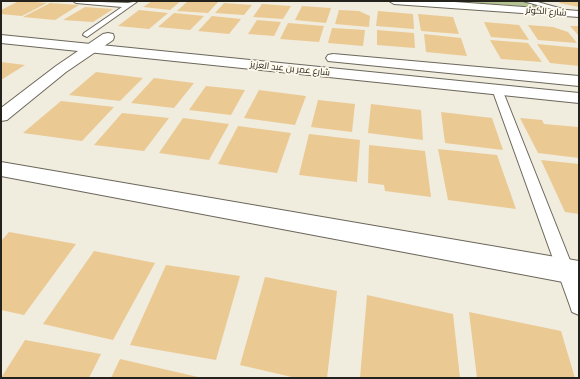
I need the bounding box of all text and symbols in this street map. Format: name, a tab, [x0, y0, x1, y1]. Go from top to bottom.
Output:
street label: شارع الكوثر	[525, 5, 567, 19]
street label: شارع عمر بن عبد العزيز	[249, 59, 331, 79]

